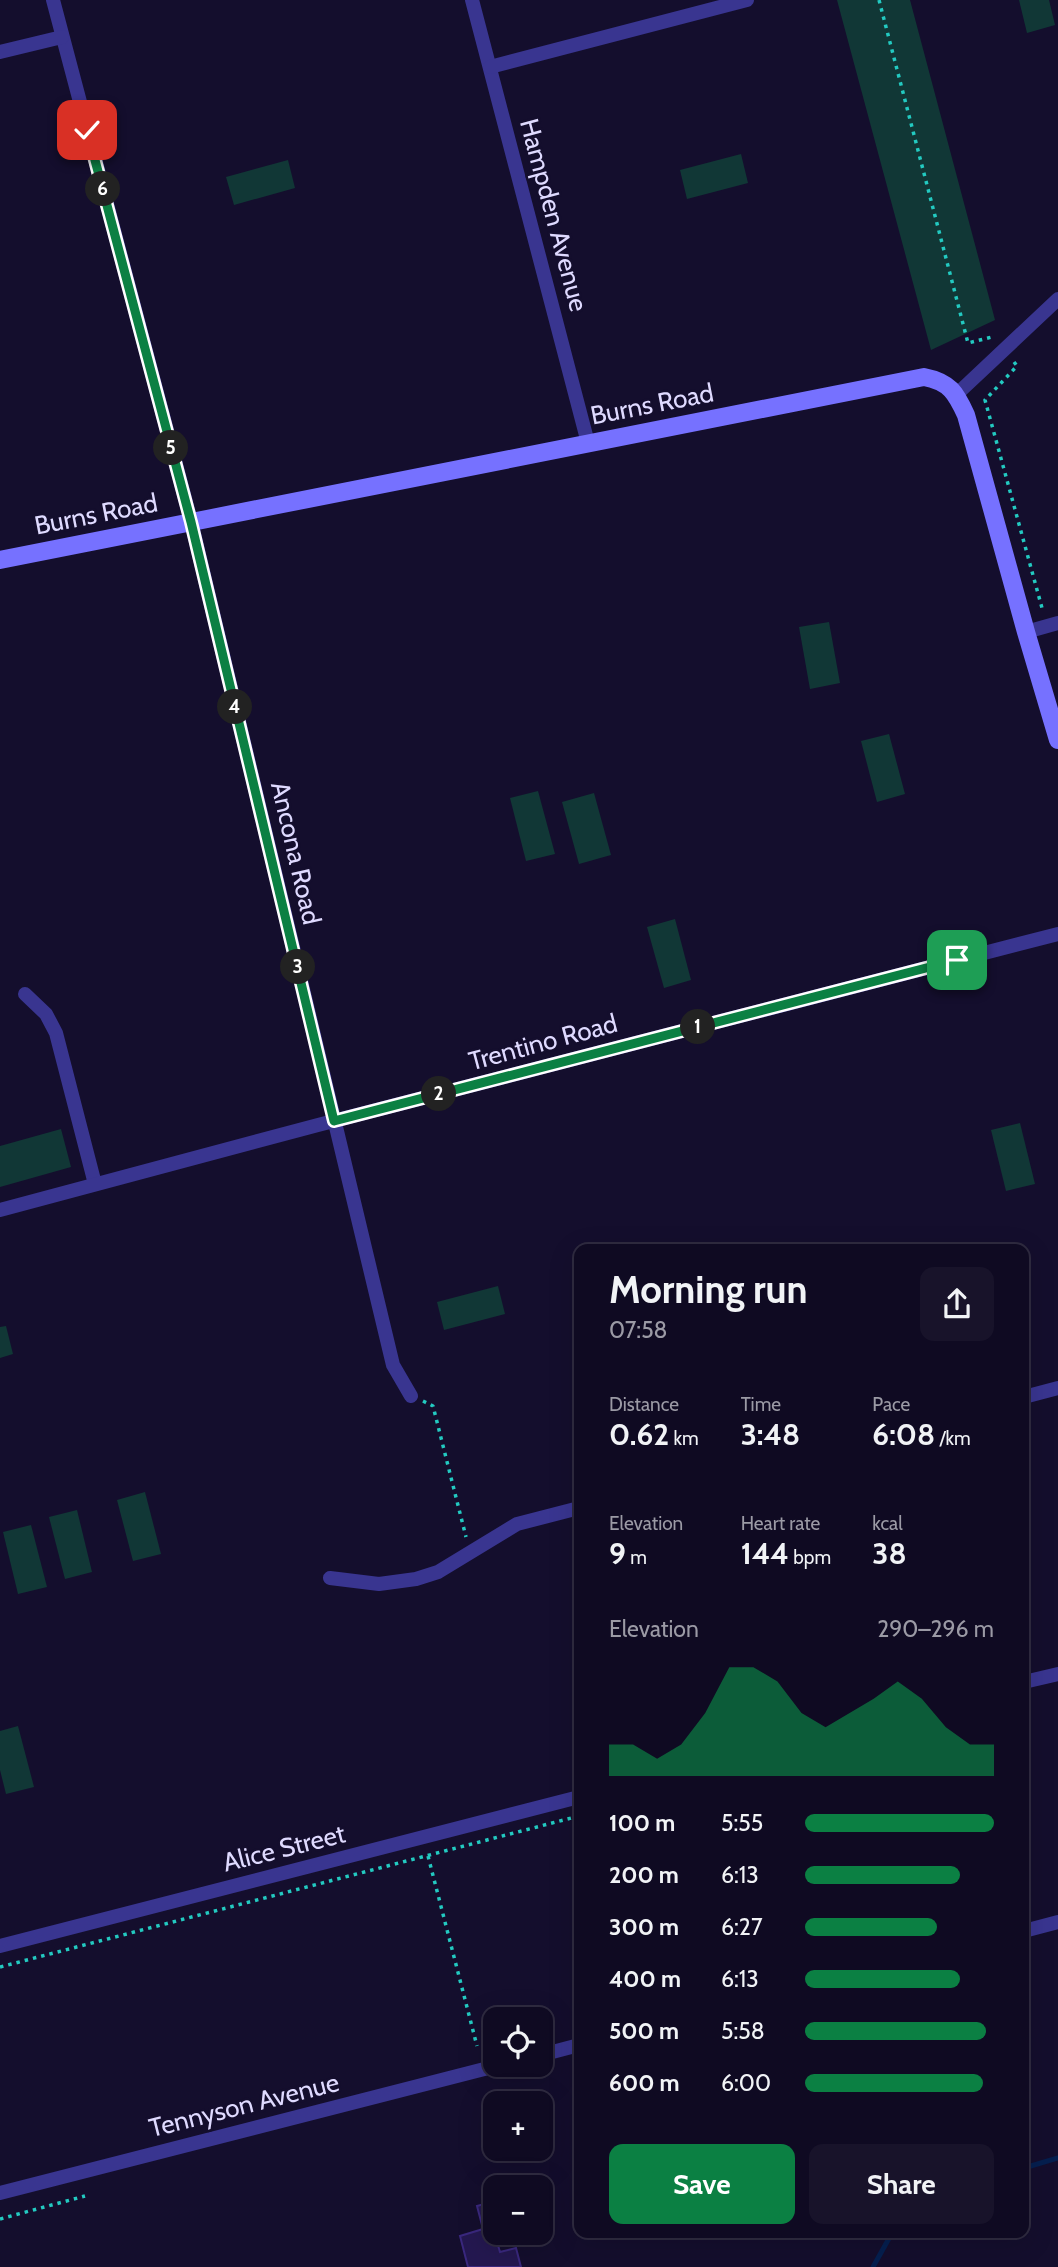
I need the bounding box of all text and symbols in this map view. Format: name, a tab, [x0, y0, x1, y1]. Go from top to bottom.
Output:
pin	[57, 100, 117, 160]
icon: check	[68, 111, 106, 149]
street label: Hampden Avenue	[513, 115, 595, 315]
pin: 6	[86, 172, 120, 206]
text: 6	[97, 177, 108, 200]
street label: Burns Road	[588, 376, 716, 432]
pin: 5	[154, 430, 188, 466]
text: 5	[165, 436, 176, 459]
street label: Burns Road	[32, 486, 160, 542]
pin: 4	[218, 690, 252, 724]
text: 4	[229, 695, 240, 718]
street label: Ancona Road	[264, 778, 328, 928]
pin	[927, 930, 987, 990]
icon: arrive	[938, 941, 976, 979]
pin: 3	[280, 950, 316, 984]
text: 3	[292, 955, 303, 978]
street label: Trentino Road	[465, 1007, 621, 1077]
pin: 1	[680, 1010, 716, 1044]
text: 1	[694, 1015, 701, 1038]
pin: 2	[422, 1076, 457, 1112]
text: 2	[433, 1082, 444, 1105]
text: Morning run	[609, 1266, 808, 1313]
button: share	[920, 1267, 994, 1341]
text: 07:58	[609, 1316, 668, 1344]
text: Distance	[609, 1393, 679, 1416]
text: Time	[741, 1393, 781, 1416]
text: Pace	[872, 1393, 910, 1416]
text: 0.62	[609, 1416, 669, 1453]
text: 3:48	[741, 1416, 800, 1453]
text: 6:08	[872, 1416, 935, 1453]
text: km	[669, 1427, 699, 1450]
text: /km	[935, 1427, 971, 1450]
text: Elevation	[609, 1512, 683, 1535]
text: Heart rate	[741, 1512, 820, 1535]
text: kcal	[872, 1512, 903, 1535]
text: 9	[609, 1535, 626, 1572]
text: 144	[741, 1535, 789, 1572]
text: 38	[872, 1535, 907, 1572]
text: m	[626, 1546, 647, 1569]
text: bpm	[789, 1546, 831, 1569]
text: Elevation	[609, 1615, 699, 1643]
text: 290–296 m	[877, 1615, 994, 1643]
text: 100 m	[609, 1809, 675, 1837]
text: 5:55	[721, 1809, 763, 1837]
street label: Alice Street	[219, 1817, 349, 1879]
text: 200 m	[609, 1861, 679, 1889]
text: 6:13	[721, 1861, 759, 1889]
text: 300 m	[609, 1913, 679, 1941]
text: 6:27	[721, 1913, 762, 1941]
text: 400 m	[609, 1965, 681, 1993]
text: 6:13	[721, 1965, 759, 1993]
map controls	[483, 2007, 553, 2245]
button: locate	[483, 2007, 553, 2077]
text: 500 m	[609, 2017, 679, 2045]
text: 5:58	[721, 2017, 765, 2045]
street label: Tennyson Avenue	[146, 2066, 342, 2144]
text: 600 m	[609, 2069, 680, 2097]
text: 6:00	[721, 2069, 771, 2097]
button: +	[483, 2091, 553, 2161]
button: Save	[609, 2144, 795, 2224]
button: Share	[809, 2144, 994, 2224]
button: −	[483, 2175, 553, 2245]

